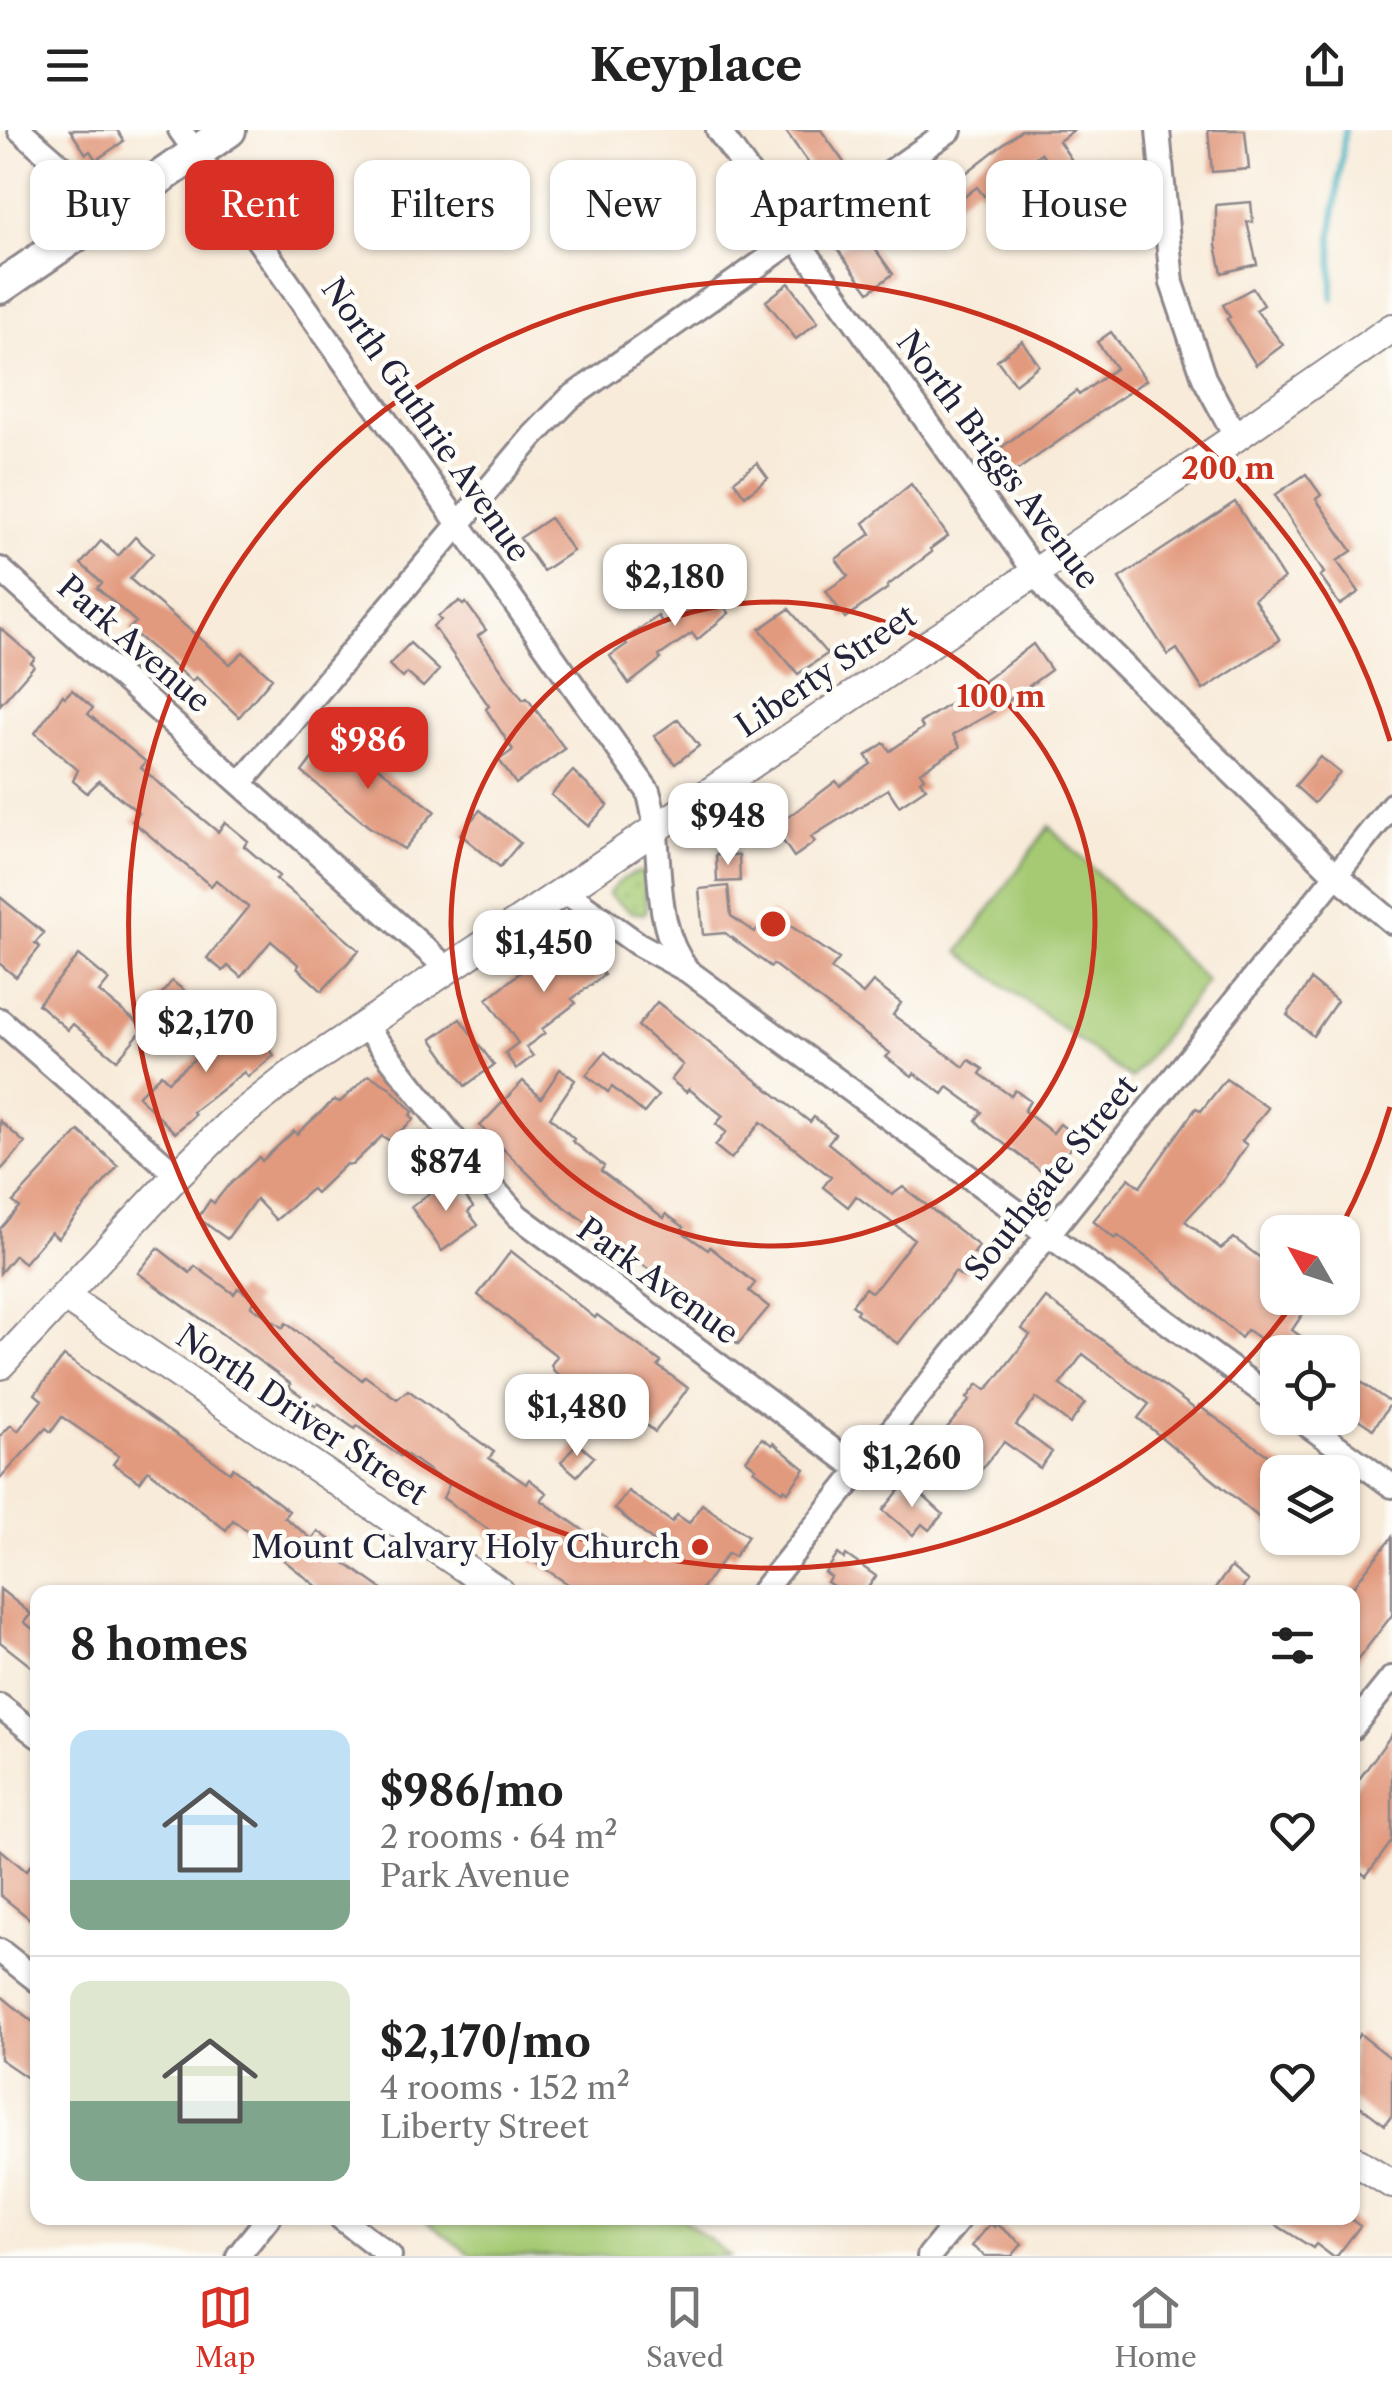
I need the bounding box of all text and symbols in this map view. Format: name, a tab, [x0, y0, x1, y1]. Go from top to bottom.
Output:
text: Keyplace	[590, 37, 802, 93]
icon: menu	[40, 38, 95, 93]
icon: share	[1297, 38, 1352, 93]
chip: Buy	[30, 160, 165, 250]
chip: Rent	[185, 160, 334, 250]
chip: Filters	[354, 160, 530, 250]
chip: New	[550, 160, 696, 250]
chip: Apartment	[716, 160, 966, 250]
chip: House	[986, 160, 1163, 250]
street label: North Guthrie Avenue	[314, 270, 539, 569]
street label: North Briggs Avenue	[889, 323, 1108, 596]
text: 200 m	[1181, 450, 1275, 487]
pin: $2,180	[594, 544, 756, 629]
text: $2,180	[625, 557, 725, 596]
street label: Park Avenue	[50, 567, 219, 721]
street label: Liberty Street	[728, 596, 924, 745]
text: 100 m	[957, 678, 1046, 715]
pin: $986	[309, 707, 427, 792]
text: $986	[330, 720, 406, 759]
pin: $948	[669, 783, 787, 868]
text: $948	[690, 796, 766, 835]
centre of rings	[755, 906, 791, 942]
pin: $1,450	[463, 910, 625, 995]
text: $1,450	[495, 923, 593, 962]
pin: $2,170	[125, 990, 287, 1075]
text: $2,170	[157, 1003, 255, 1042]
street label: Southgate Street	[956, 1067, 1145, 1288]
pin: $874	[387, 1129, 505, 1214]
text: $874	[410, 1142, 482, 1181]
street label: Park Avenue	[570, 1209, 747, 1352]
north arrow	[1260, 1215, 1360, 1315]
map controls	[1260, 1215, 1360, 1555]
street label: North Driver Street	[170, 1316, 436, 1513]
button: locate	[1260, 1335, 1360, 1435]
pin: $1,480	[496, 1374, 658, 1459]
text: $1,480	[527, 1387, 627, 1426]
pin: $1,260	[831, 1425, 993, 1510]
text: $1,260	[862, 1438, 962, 1477]
button: layers	[1260, 1455, 1360, 1555]
place label: Mount Calvary Holy Church	[251, 1527, 680, 1566]
marker: Mount Calvary Holy Church	[689, 1536, 711, 1558]
icon: filters	[1265, 1618, 1320, 1673]
text: 8 homes	[70, 1619, 248, 1671]
text: $986/mo	[380, 1765, 564, 1817]
icon: home	[150, 1770, 270, 1890]
icon: heart	[1265, 1803, 1320, 1858]
text: 2 rooms · 64 m²	[380, 1817, 618, 1856]
text: Park Avenue	[380, 1856, 570, 1895]
text: $2,170/mo	[380, 2016, 591, 2068]
icon: home	[150, 2021, 270, 2141]
icon: heart	[1265, 2054, 1320, 2109]
text: 4 rooms · 152 m²	[380, 2068, 630, 2107]
text: Liberty Street	[380, 2107, 589, 2146]
tab: Map	[195, 2280, 255, 2374]
tab: Saved	[646, 2280, 724, 2374]
tab: Home	[1114, 2280, 1197, 2374]

